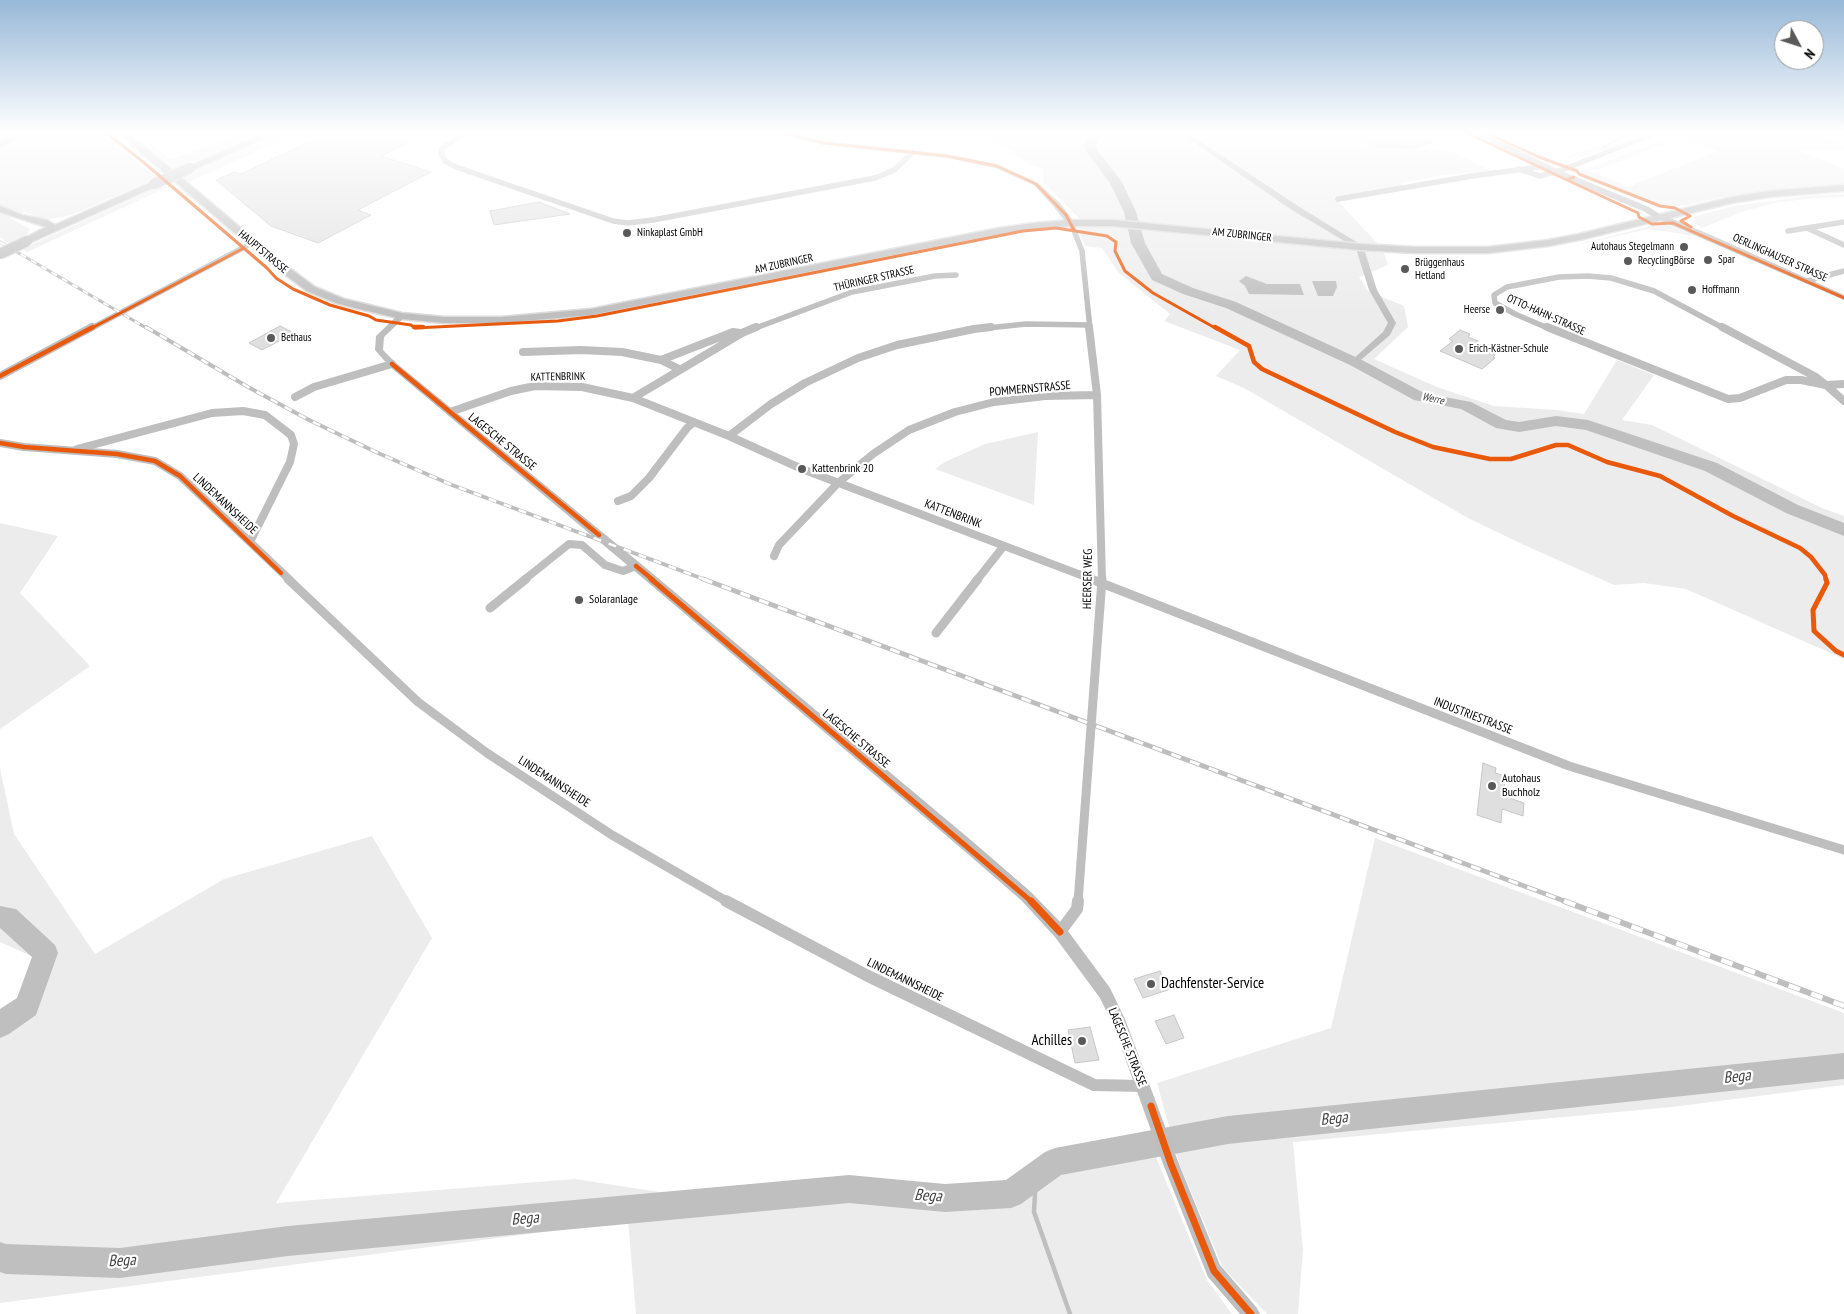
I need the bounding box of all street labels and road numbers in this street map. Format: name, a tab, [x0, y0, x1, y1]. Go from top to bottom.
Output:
street label: AM ZUBRINGER	[1212, 225, 1272, 245]
street label: HAUPTSTRASSE	[236, 227, 290, 277]
street label: OERLINGHAUSER STRASSE	[1731, 231, 1829, 285]
street label: AM ZUBRINGER	[754, 251, 814, 277]
street label: THÜRINGER STRASSE	[833, 263, 915, 295]
street label: OTTO-HAHN-STRASSE	[1505, 292, 1587, 338]
street label: KATTENBRINK	[530, 370, 586, 384]
street label: POMMERNSTRASSE	[989, 378, 1071, 400]
street label: LAGESCHE STRASSE	[465, 410, 539, 474]
street label: LINDEMANNSHEIDE	[190, 470, 260, 538]
street label: KATTENBRINK	[923, 497, 983, 531]
street label: HEERSER WEG	[1080, 549, 1096, 609]
street label: INDUSTRIESTRASSE	[1432, 694, 1514, 738]
street label: LAGESCHE STRASSE	[819, 707, 893, 771]
street label: LINDEMANNSHEIDE	[515, 753, 593, 811]
street label: LINDEMANNSHEIDE	[865, 955, 945, 1005]
street label: LAGESCHE STRASSE	[1105, 1006, 1149, 1088]

